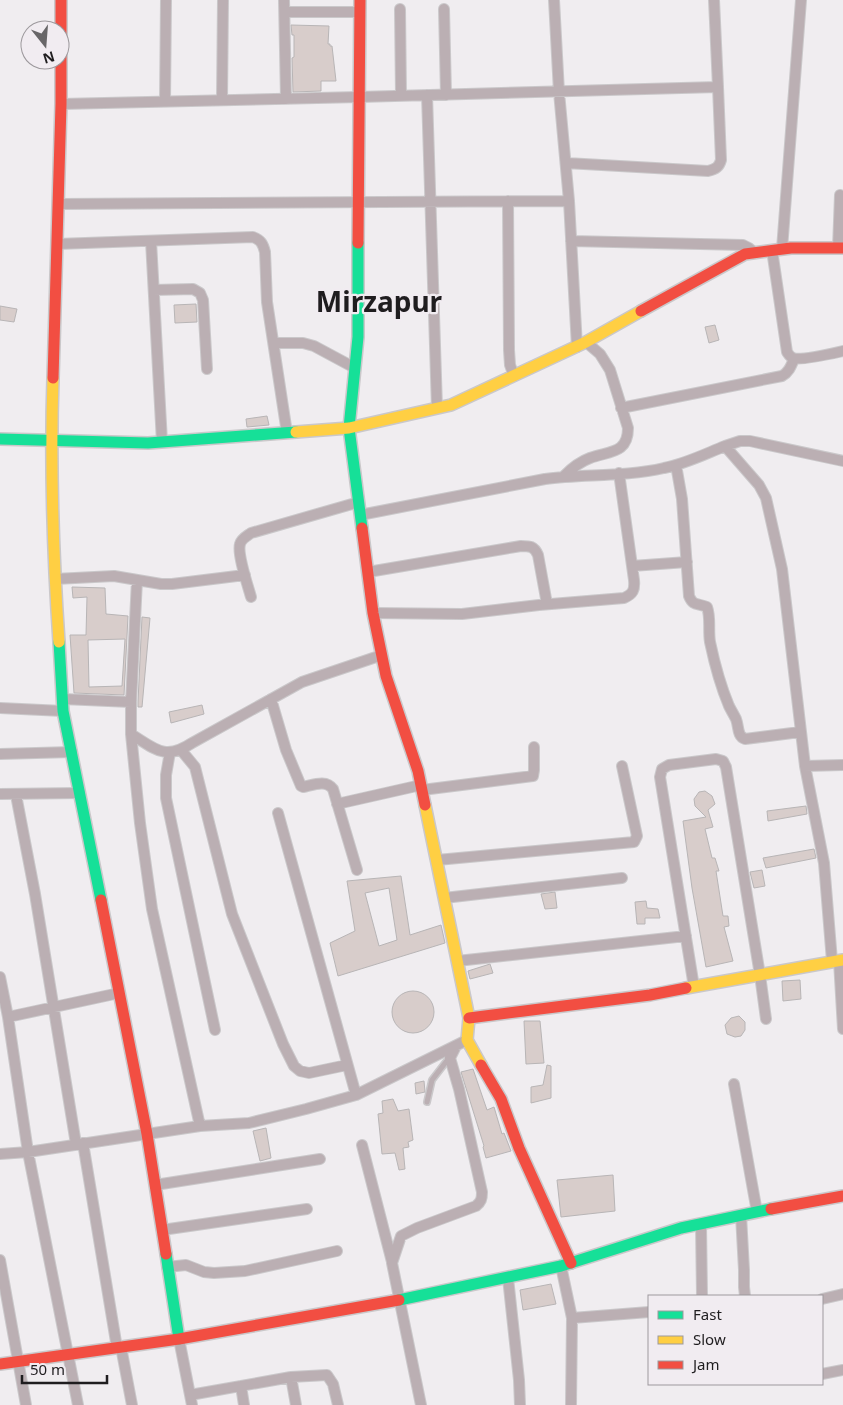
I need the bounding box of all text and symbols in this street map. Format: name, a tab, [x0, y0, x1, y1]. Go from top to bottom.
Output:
north arrow	[20, 20, 70, 70]
text: N	[41, 47, 57, 69]
district label: Mirzapur	[316, 282, 443, 320]
legend	[648, 1295, 823, 1385]
text: Fast	[693, 1304, 722, 1324]
text: Slow	[693, 1329, 726, 1349]
scale bar	[22, 1352, 108, 1384]
text: Jam	[691, 1354, 720, 1374]
text: 50 m	[30, 1359, 65, 1379]

